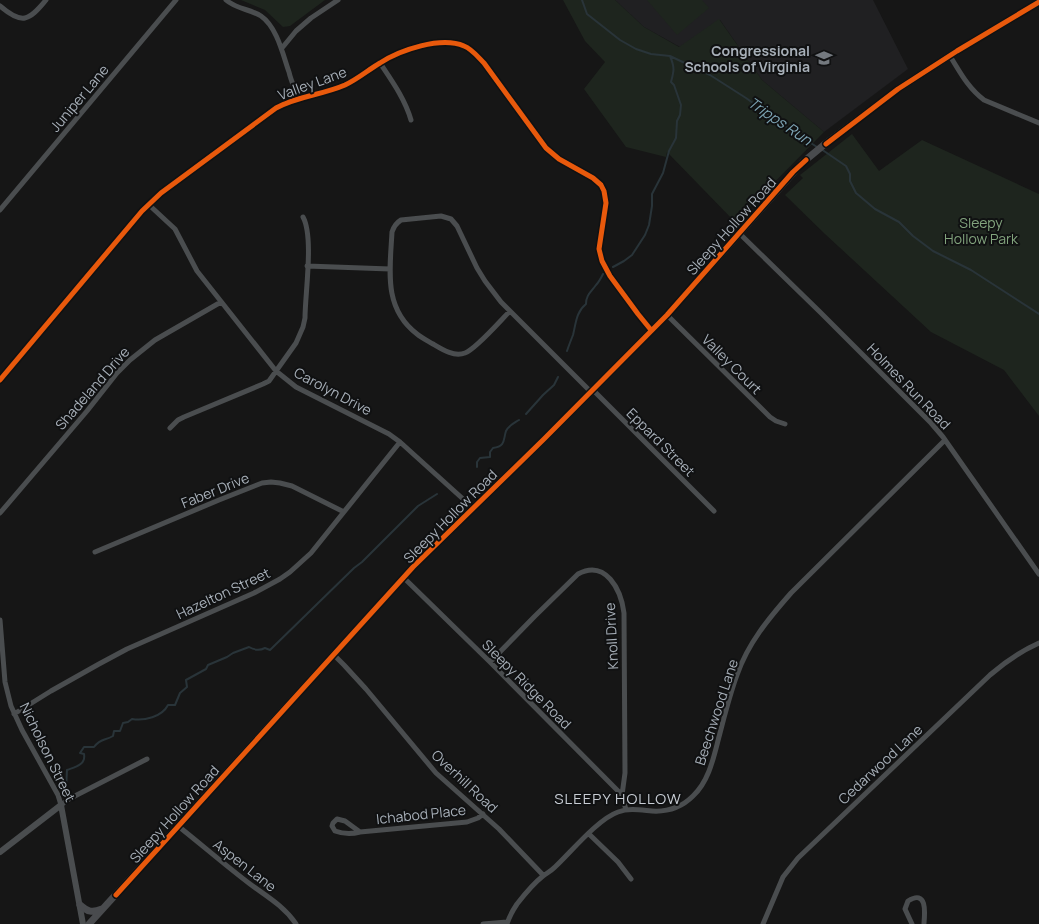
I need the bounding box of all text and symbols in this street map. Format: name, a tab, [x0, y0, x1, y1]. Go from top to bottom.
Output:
place label: Congressional Schools of Virginia	[684, 41, 810, 76]
school or university icon: Congressional Schools of Virginia	[814, 48, 834, 68]
street label: Juniper Lane	[45, 60, 113, 136]
street label: Valley Lane	[275, 62, 349, 104]
water label: Tripps Run	[744, 92, 817, 151]
street label: Sleepy Hollow Road	[682, 173, 780, 279]
park label: Sleepy Hollow Park	[944, 213, 1019, 248]
street label: Valley Court	[698, 330, 766, 398]
street label: Holmes Run Road	[863, 339, 955, 433]
street label: Shadeland Drive	[51, 342, 133, 434]
street label: Carolyn Drive	[291, 363, 375, 419]
street label: Eppard Street	[623, 404, 700, 481]
street label: Sleepy Hollow Road	[399, 465, 501, 567]
street label: Faber Drive	[178, 468, 252, 512]
street label: Hazelton Street	[173, 563, 273, 623]
street label: Knoll Drive	[600, 602, 622, 670]
street label: Sleepy Ridge Road	[478, 635, 576, 733]
street label: Beechwood Lane	[690, 657, 742, 767]
street label: Nicholson Street	[16, 699, 80, 805]
street label: Cedarwood Lane	[834, 720, 926, 808]
street label: Overhill Road	[428, 745, 502, 817]
street label: Sleepy Hollow Road	[125, 761, 223, 867]
district label: SLEEPY HOLLOW	[554, 788, 682, 809]
street label: Ichabod Place	[375, 800, 467, 828]
street label: Aspen Lane	[210, 834, 280, 896]

